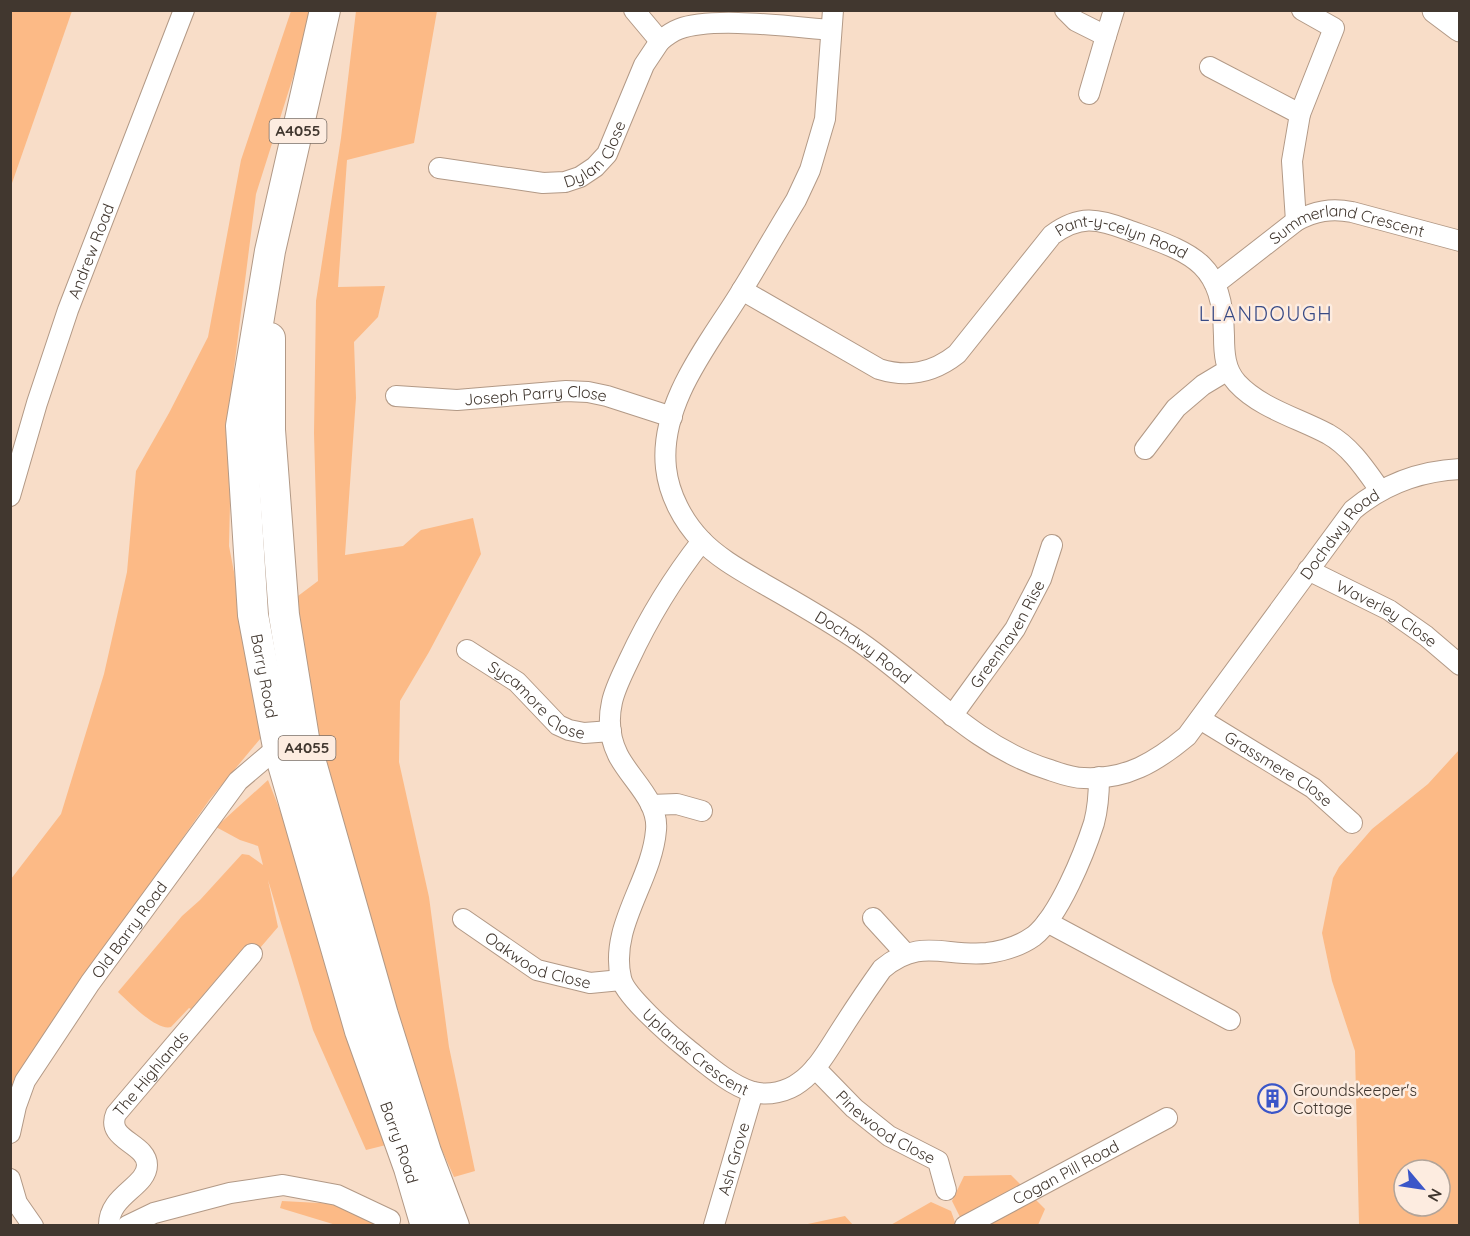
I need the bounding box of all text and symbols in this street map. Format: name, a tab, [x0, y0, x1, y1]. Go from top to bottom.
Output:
street label: Dylan Close	[561, 118, 630, 192]
road number: A4055	[270, 119, 326, 143]
street label: Summerland Crescent	[1265, 200, 1427, 248]
street label: Andrew Road	[63, 201, 118, 302]
street label: Pant-y-celyn Road	[1051, 210, 1191, 263]
district label: LLANDOUGH	[1199, 301, 1333, 326]
street label: Joseph Parry Close	[463, 381, 609, 409]
street label: Dochdwy Road	[1295, 484, 1383, 583]
street label: Waverley Close	[1333, 576, 1441, 651]
street label: Greenhaven Rise	[965, 577, 1049, 692]
street label: Dochdwy Road	[811, 606, 916, 688]
street label: Barry Road	[247, 632, 282, 720]
street label: Sycamore Close	[484, 656, 587, 743]
street label: Grassmere Close	[1221, 726, 1337, 811]
road number: A4055	[278, 736, 336, 760]
street label: Old Barry Road	[87, 877, 171, 982]
street label: Oakwood Close	[481, 927, 593, 993]
street label: Uplands Crescent	[638, 1004, 752, 1100]
street label: The Highlands	[108, 1027, 192, 1120]
place label: Groundskeeper's Cottage	[1293, 1080, 1417, 1118]
building icon: Groundskeeper's Cottage	[1256, 1083, 1288, 1115]
street label: Pinewood Close	[832, 1086, 939, 1168]
street label: Barry Road	[376, 1098, 423, 1186]
street label: Ash Grove	[713, 1120, 754, 1198]
street label: Cogan Pill Road	[1009, 1136, 1122, 1209]
north arrow	[1392, 1158, 1452, 1218]
text: N	[1424, 1185, 1447, 1205]

